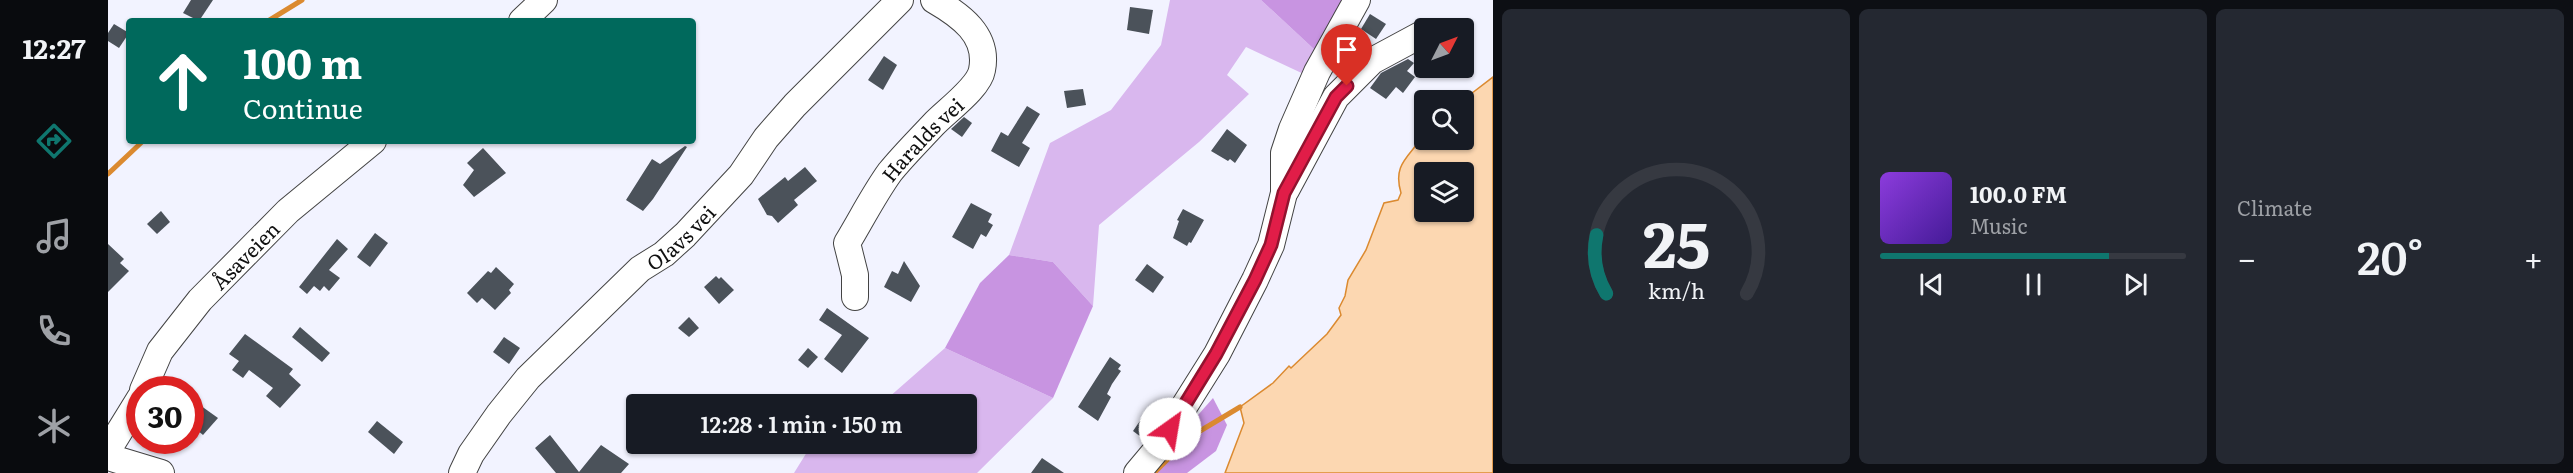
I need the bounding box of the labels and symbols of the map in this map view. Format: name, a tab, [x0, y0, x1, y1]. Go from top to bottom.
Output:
north arrow	[1414, 18, 1474, 78]
pin	[1321, 24, 1372, 86]
street label: Haralds vei	[873, 89, 970, 188]
street label: Olavs vei	[640, 197, 722, 277]
street label: Åsaveien	[204, 214, 285, 296]
speed limit sign: 30	[126, 376, 204, 454]
position arrow	[1138, 397, 1202, 461]

